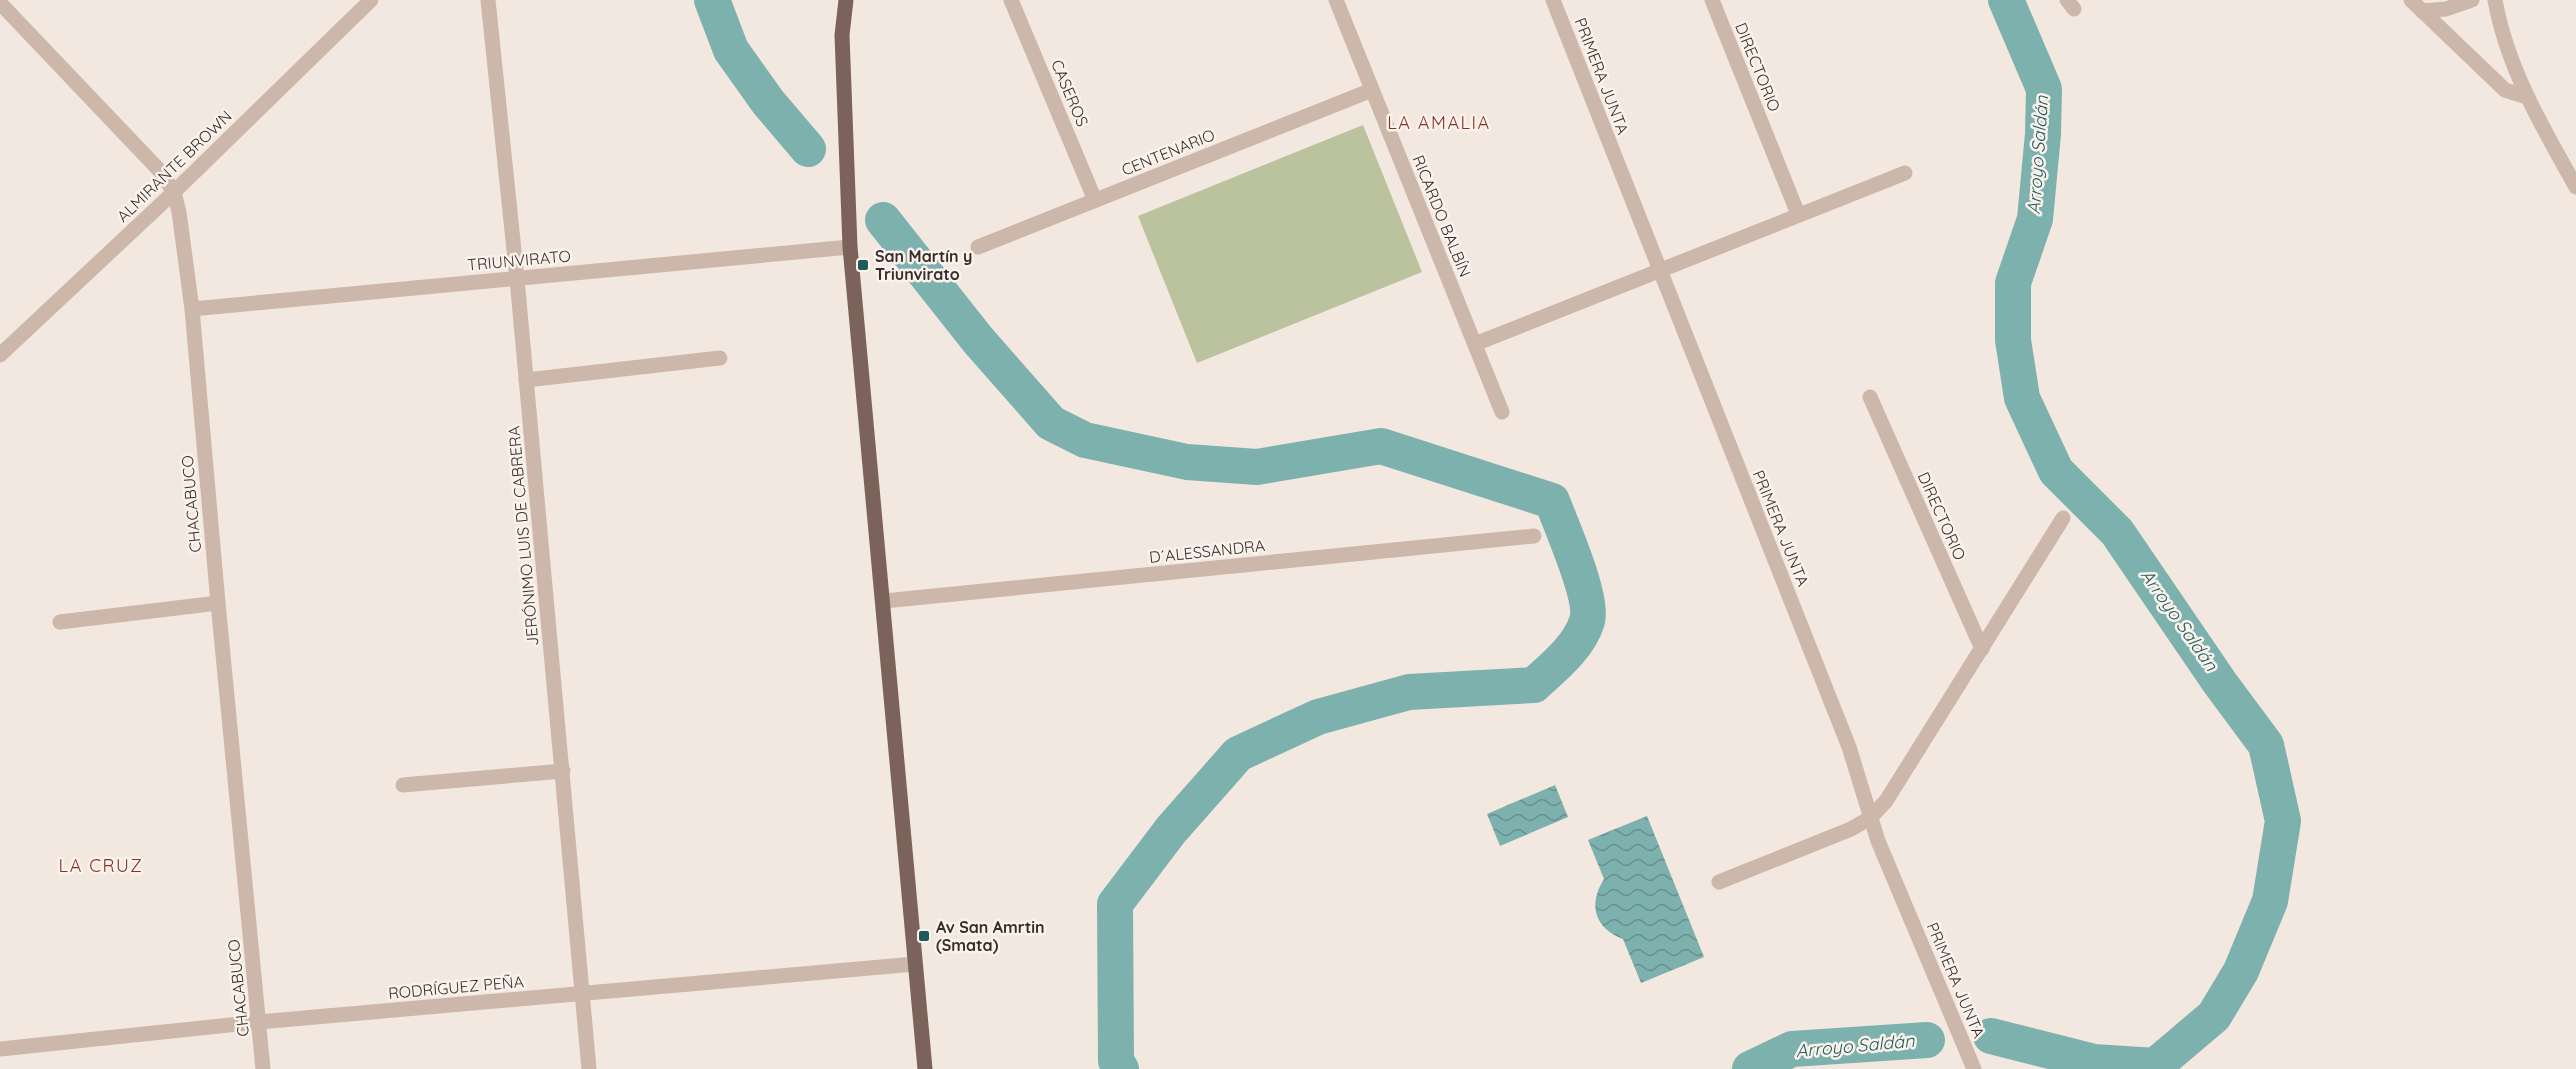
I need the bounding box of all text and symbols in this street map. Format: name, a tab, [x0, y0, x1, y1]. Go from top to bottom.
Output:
street label: PRIMERA JUNTA	[1571, 15, 1633, 137]
street label: DIRECTORIO	[1731, 20, 1785, 114]
street label: CASEROS	[1047, 57, 1093, 129]
water label: Arroyo Saldán	[2022, 94, 2053, 215]
street label: ALMIRANTE BROWN	[112, 106, 236, 226]
district label: LA AMALIA	[1387, 111, 1491, 134]
street label: CENTENARIO	[1118, 124, 1218, 180]
street label: RICARDO BALBÍN	[1408, 152, 1476, 280]
street label: TRIUNVIRATO	[466, 246, 572, 274]
place label: San Martín y Triunvirato	[875, 246, 972, 284]
marker: San Martín y Triunvirato	[856, 258, 870, 272]
street label: JERÓNIMO LUIS DE CABRERA	[503, 425, 543, 647]
street label: CHACABUCO	[177, 455, 205, 553]
street label: PRIMERA JUNTA	[1749, 467, 1813, 589]
street label: DIRECTORIO	[1914, 469, 1970, 563]
street label: D´ALESSANDRA	[1148, 535, 1266, 567]
water label: Arroyo Saldán	[2136, 564, 2223, 676]
district label: LA CRUZ	[59, 854, 143, 877]
place label: Av San Amrtin (Smata)	[936, 917, 1045, 955]
street label: PRIMERA JUNTA	[1923, 919, 1989, 1041]
marker: Av San Amrtin (Smata)	[917, 929, 931, 943]
street label: CHACABUCO	[223, 938, 253, 1038]
street label: RODRÍGUEZ PEÑA	[387, 971, 525, 1003]
water label: Arroyo Saldán	[1795, 1029, 1916, 1062]

